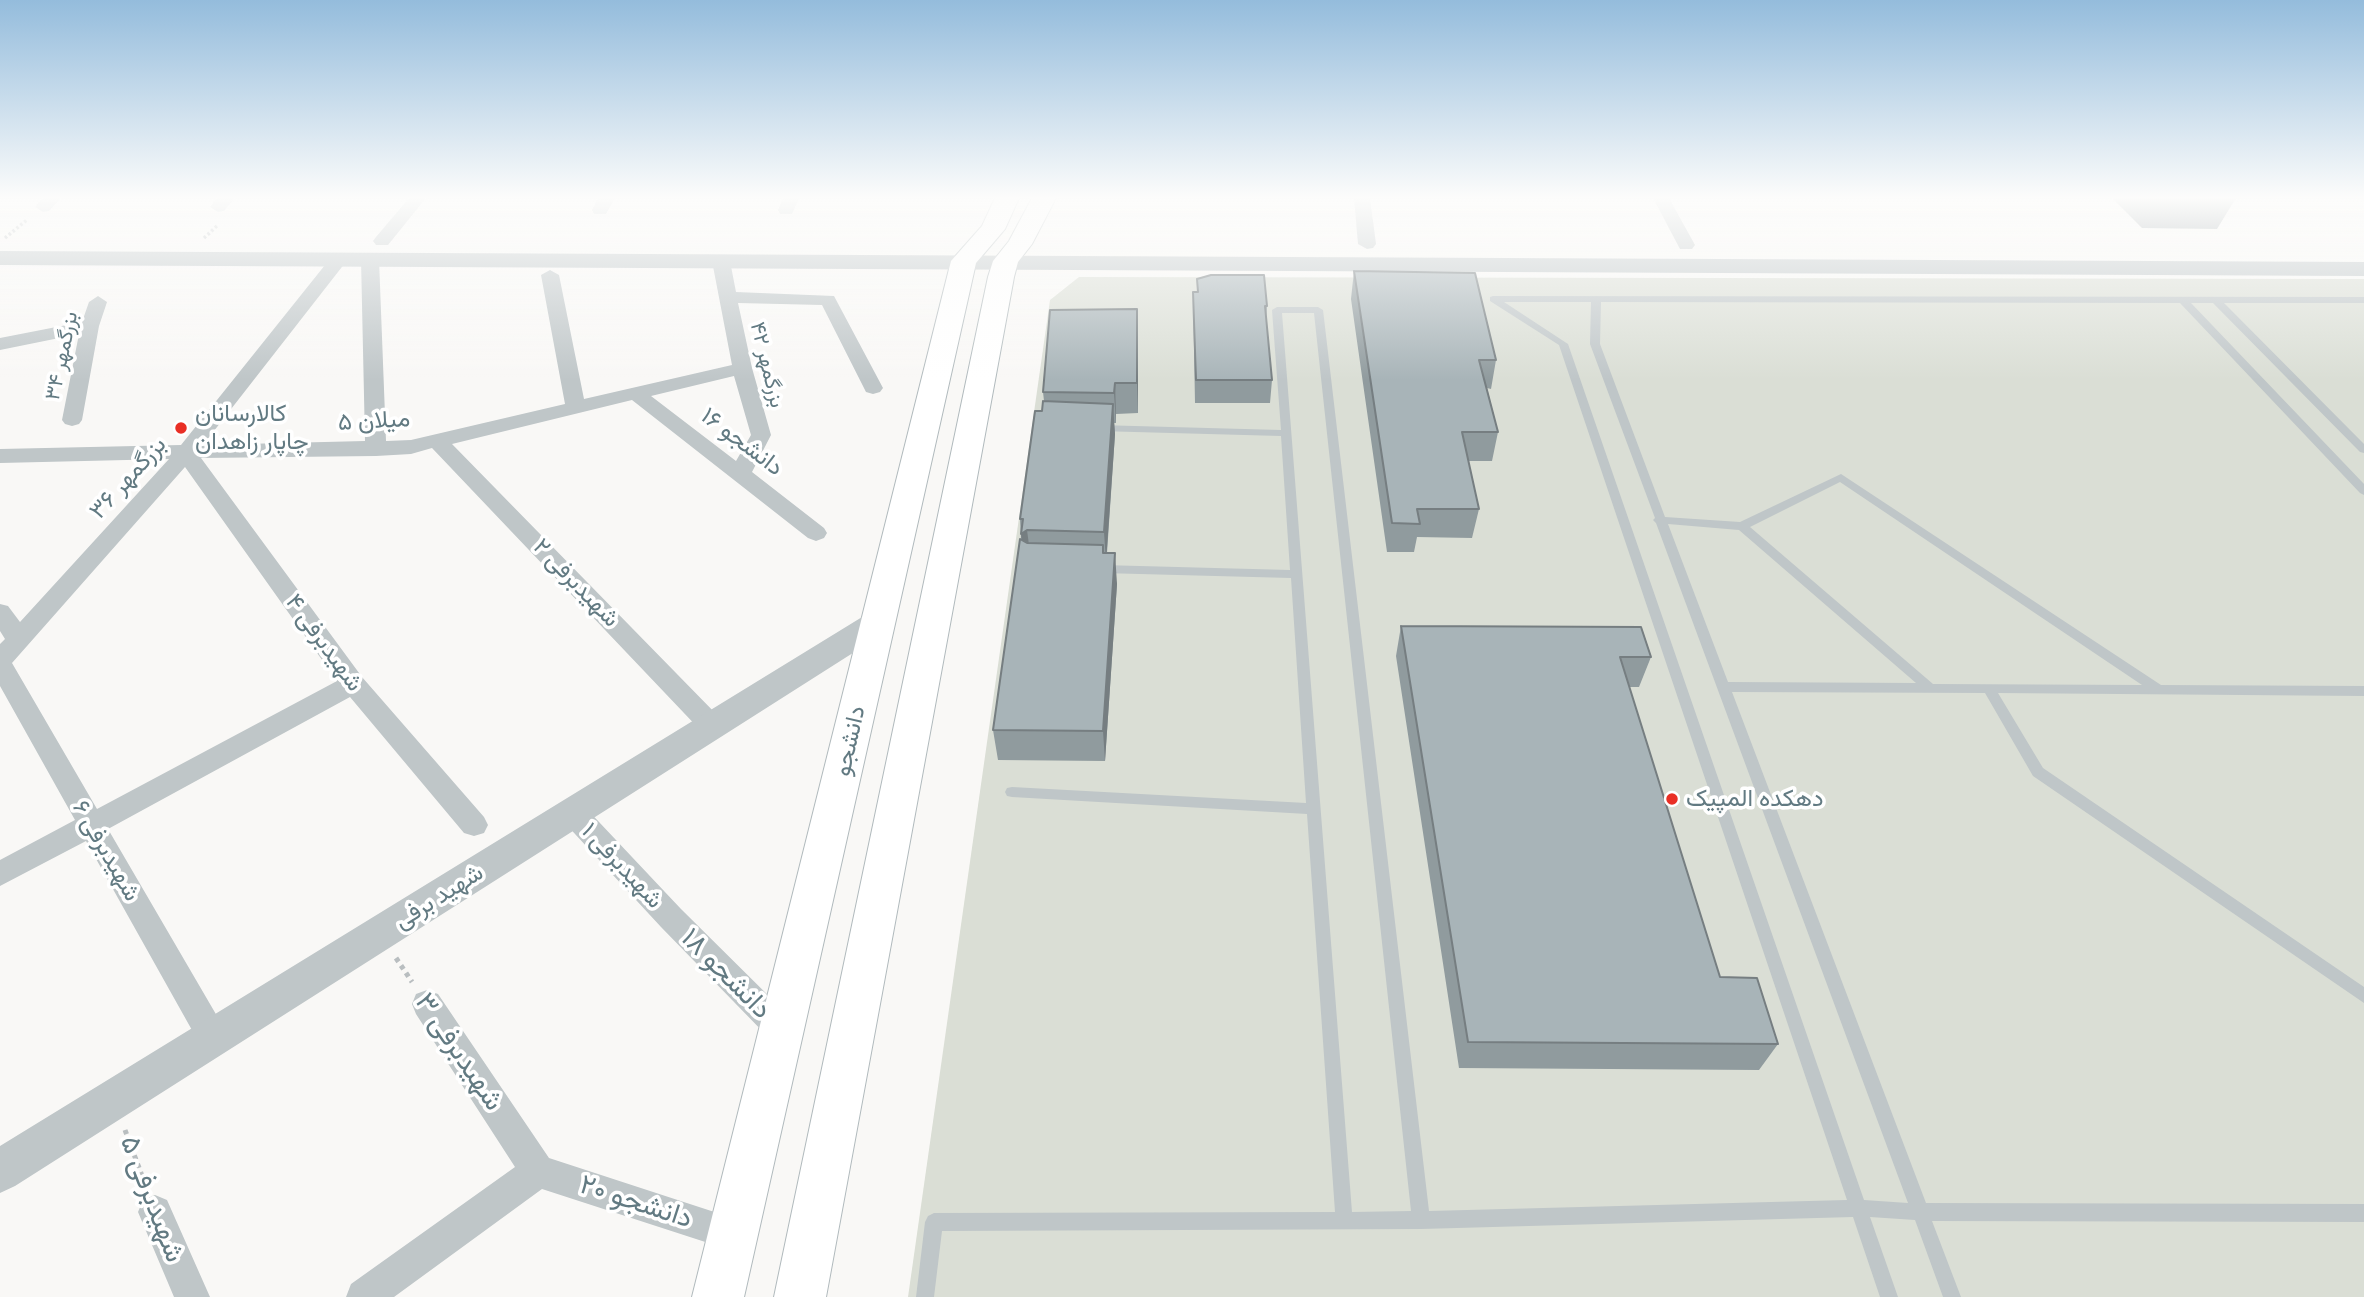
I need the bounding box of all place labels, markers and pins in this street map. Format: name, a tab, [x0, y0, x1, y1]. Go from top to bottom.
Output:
place label: کالارسانان چاپار زاهدان	[195, 400, 309, 456]
marker: کالارسانان چاپار زاهدان	[173, 420, 189, 436]
place label: دهکده المپیک	[1686, 785, 1823, 813]
marker: دهکده المپیک	[1664, 791, 1680, 807]

